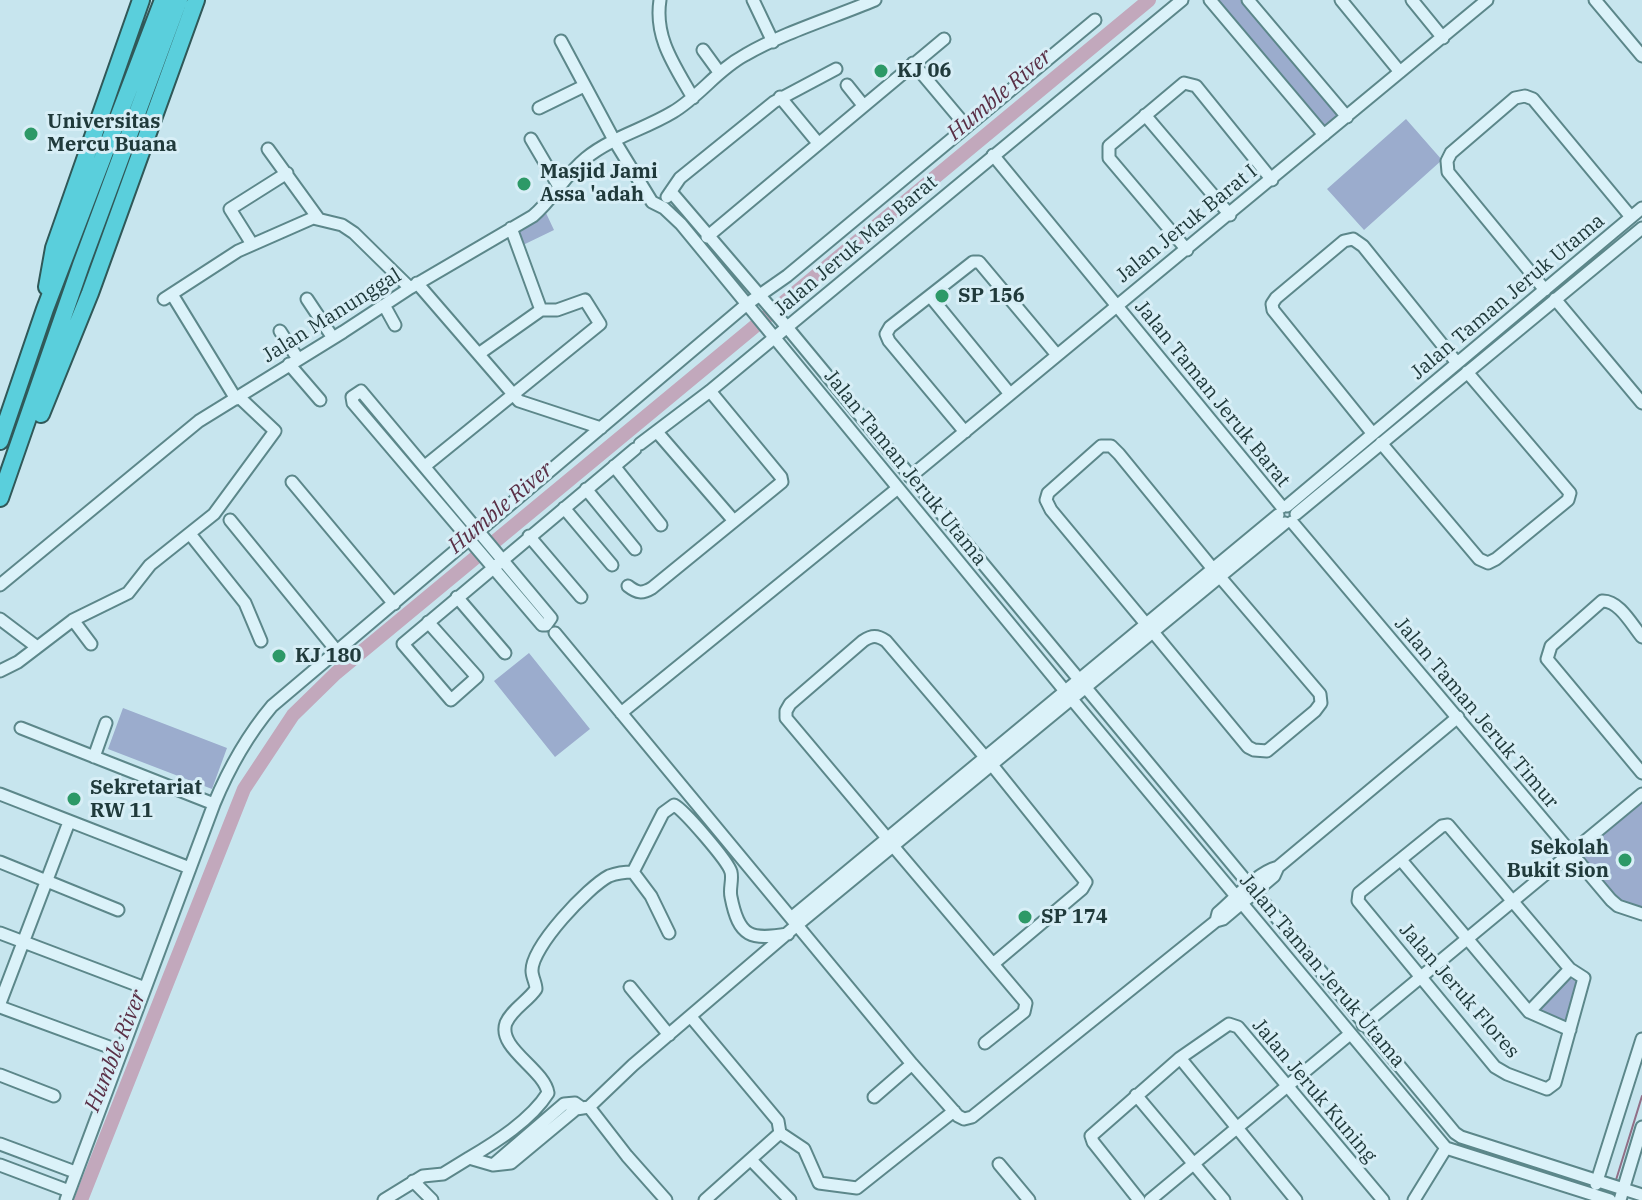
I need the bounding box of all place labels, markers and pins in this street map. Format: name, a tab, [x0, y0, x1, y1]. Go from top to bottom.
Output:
place label: KJ 06	[897, 59, 951, 83]
marker: KJ 06	[872, 62, 890, 80]
place label: Universitas Mercu Buana	[47, 110, 177, 157]
marker: Universitas Mercu Buana	[22, 125, 40, 143]
place label: Masjid Jami Assa 'adah	[540, 160, 658, 207]
marker: Masjid Jami Assa 'adah	[515, 175, 533, 193]
place label: SP 156	[958, 284, 1025, 308]
marker: SP 156	[933, 287, 951, 305]
place label: KJ 180	[295, 644, 361, 668]
marker: KJ 180	[270, 647, 288, 665]
place label: Sekretariat RW 11	[90, 776, 202, 823]
marker: Sekretariat RW 11	[65, 790, 83, 808]
place label: Sekolah Bukit Sion	[1507, 836, 1609, 883]
marker: Sekolah Bukit Sion	[1616, 851, 1634, 869]
place label: SP 174	[1041, 905, 1108, 929]
marker: SP 174	[1016, 908, 1034, 926]

